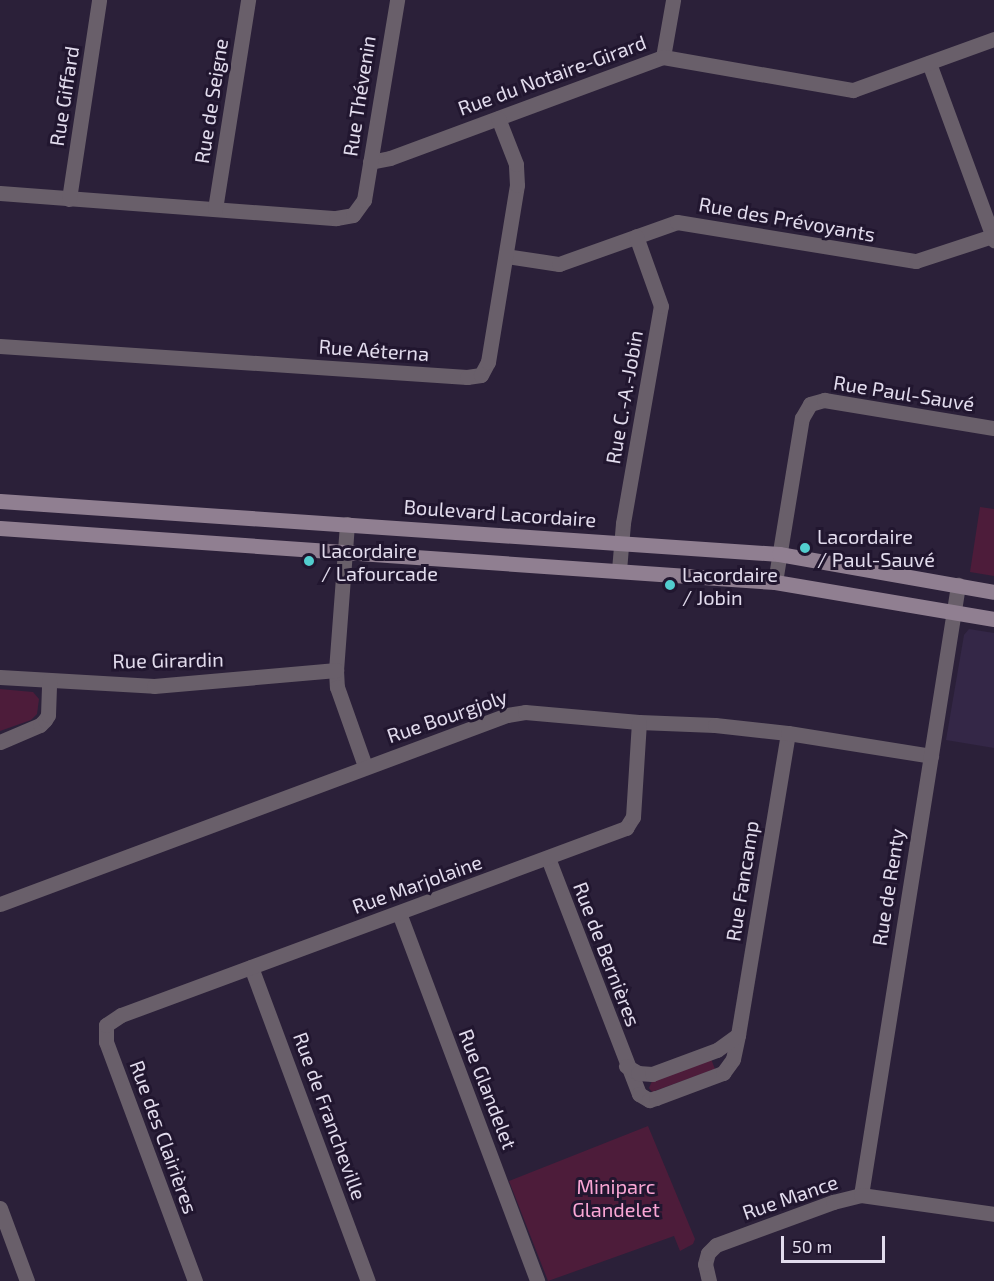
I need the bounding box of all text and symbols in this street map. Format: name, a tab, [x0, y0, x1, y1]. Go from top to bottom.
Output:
street label: Rue du Notaire-Girard	[455, 30, 649, 120]
street label: Rue Thévenin	[338, 34, 380, 158]
street label: Rue de Seigne	[189, 37, 233, 165]
street label: Rue Giffard	[44, 44, 84, 148]
street label: Rue des Prévoyants	[697, 192, 877, 246]
street label: Rue C.-A.-Jobin	[600, 328, 648, 466]
street label: Rue Aéterna	[318, 334, 430, 366]
street label: Rue Paul-Sauvé	[832, 370, 976, 416]
street label: Boulevard Lacordaire	[403, 494, 597, 532]
place label: Lacordaire / Paul-Sauvé	[817, 524, 935, 571]
place label: Lacordaire / Lafourcade	[321, 538, 438, 585]
marker: Lacordaire / Paul-Sauvé	[798, 541, 812, 555]
marker: Lacordaire / Lafourcade	[302, 554, 316, 568]
place label: Lacordaire / Jobin	[682, 562, 778, 609]
marker: Lacordaire / Jobin	[663, 578, 677, 592]
street label: Rue Girardin	[112, 647, 224, 673]
street label: Rue Bourgjoly	[384, 684, 510, 748]
street label: Rue Fancamp	[721, 819, 763, 943]
street label: Rue de Renty	[867, 827, 909, 947]
street label: Rue Marjolaine	[349, 849, 485, 919]
street label: Rue de Bernières	[568, 878, 646, 1030]
street label: Rue Glandelet	[454, 1026, 522, 1152]
street label: Rue de Francheville	[288, 1029, 372, 1203]
street label: Rue des Clairières	[125, 1057, 203, 1217]
street label: Rue Mance	[739, 1169, 841, 1225]
park label: Miniparc Glandelet	[572, 1175, 660, 1222]
scale bar	[784, 1224, 888, 1262]
text: 50 m	[792, 1235, 832, 1257]

